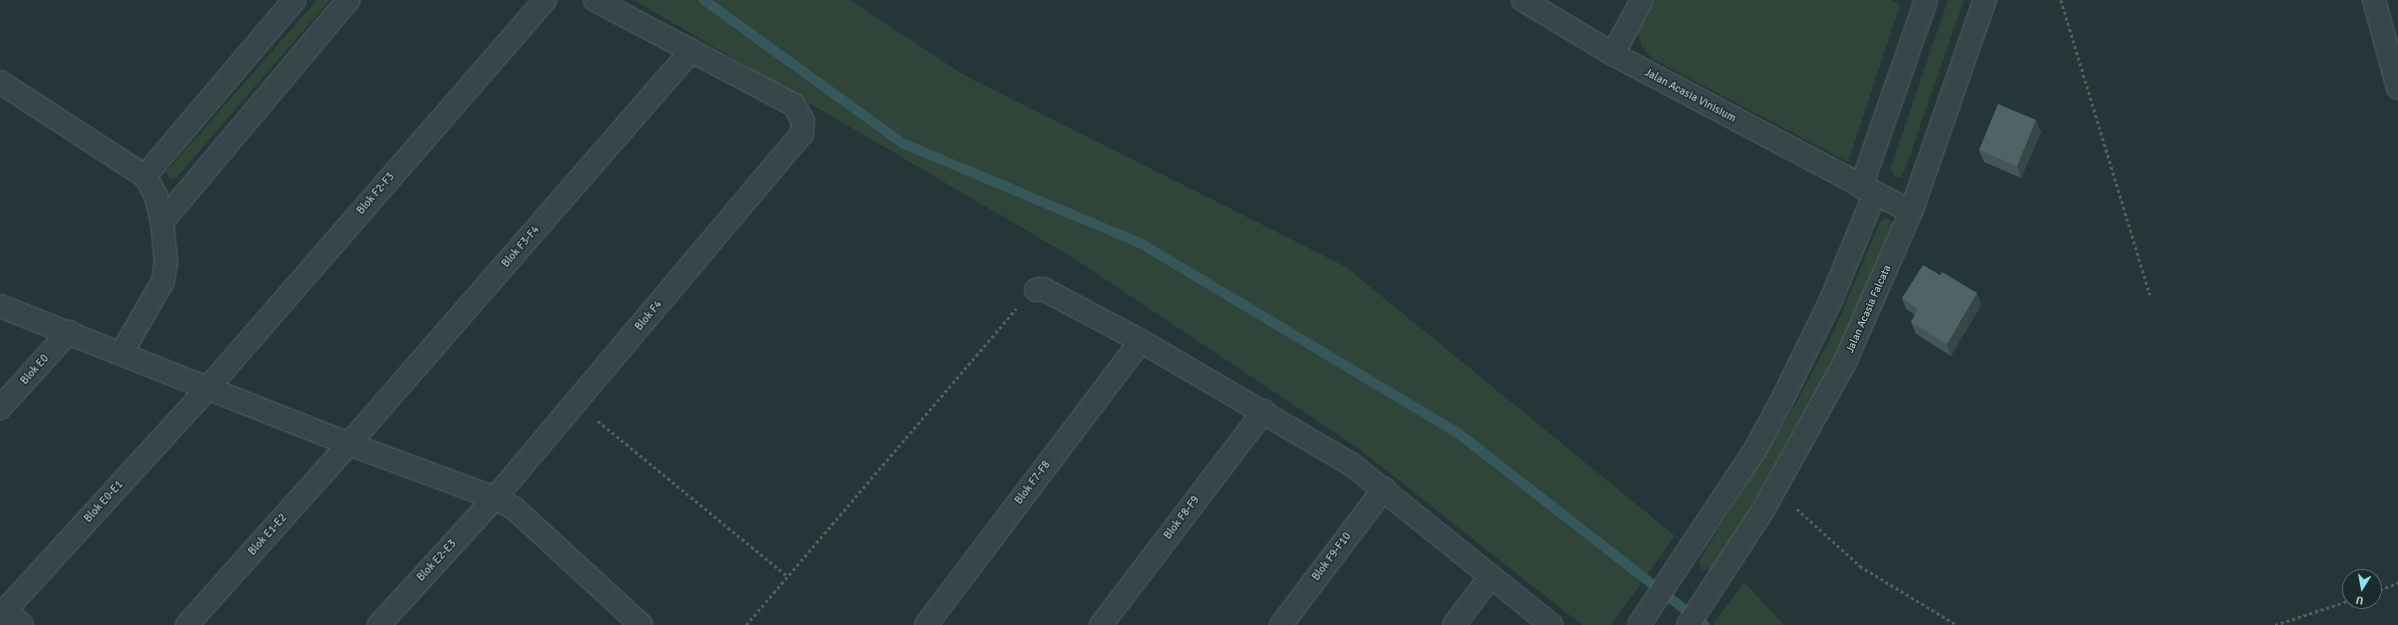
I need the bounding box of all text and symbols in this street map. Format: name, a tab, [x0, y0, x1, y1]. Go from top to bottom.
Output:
street label: Jalan Acasia Vinisium	[1642, 66, 1738, 126]
street label: Blok F2-F3	[354, 171, 398, 217]
street label: Blok F3-F4	[499, 224, 543, 270]
street label: Jalan Acasia Falcata	[1844, 263, 1894, 355]
street label: Blok F4	[633, 298, 665, 334]
street label: Blok E0	[18, 352, 52, 388]
street label: Blok F7-F8	[1012, 459, 1054, 507]
street label: Blok E0-E1	[82, 478, 126, 526]
street label: Blok F8-F9	[1161, 494, 1203, 542]
street label: Blok E1-E2	[246, 512, 290, 558]
street label: Blok F9-F10	[1310, 530, 1354, 584]
street label: Blok E2-E3	[415, 538, 459, 584]
north arrow	[2342, 569, 2382, 609]
text: U	[2355, 593, 2365, 607]

